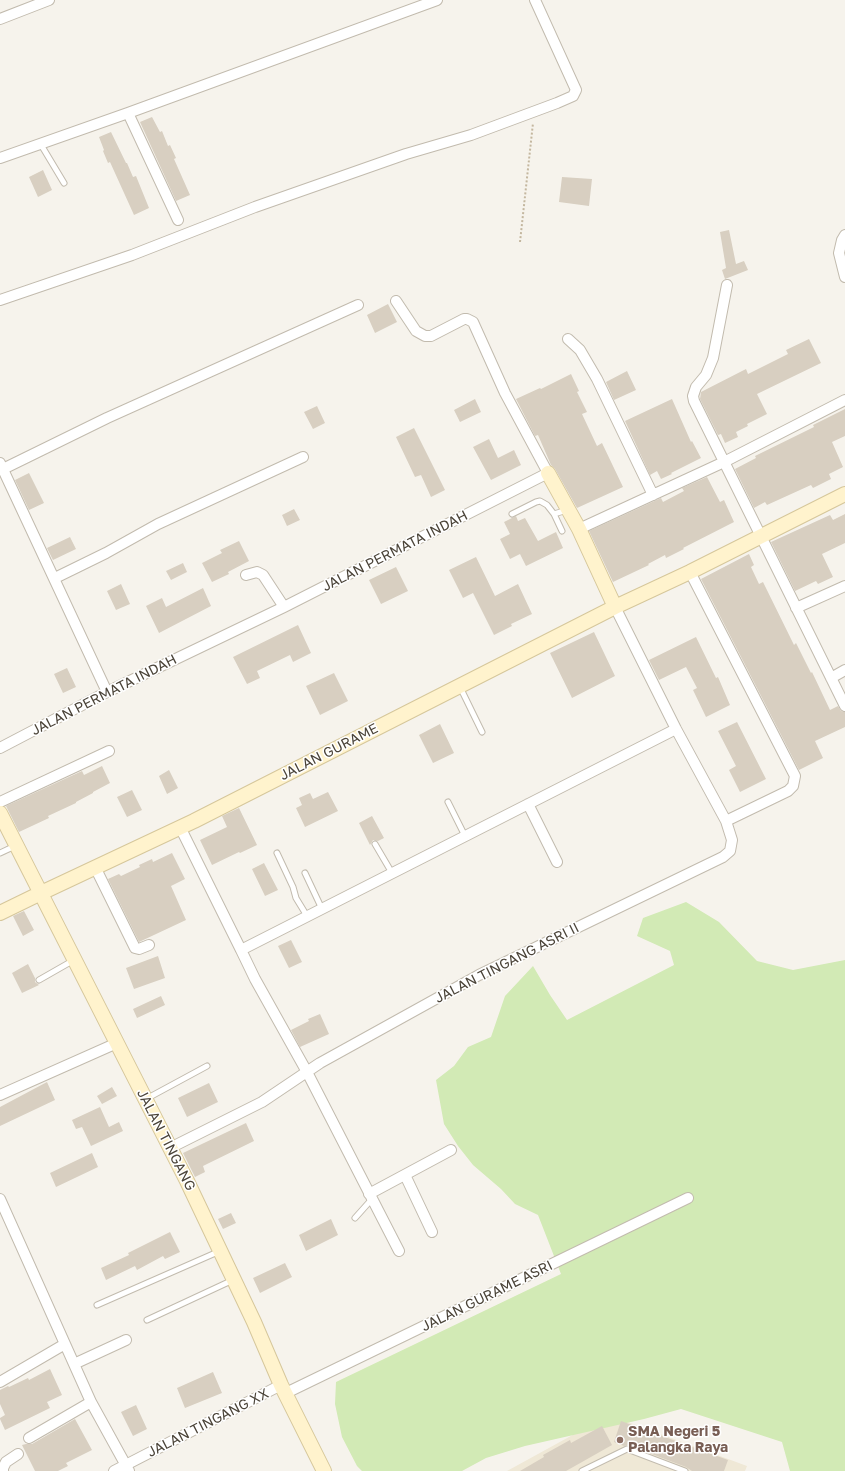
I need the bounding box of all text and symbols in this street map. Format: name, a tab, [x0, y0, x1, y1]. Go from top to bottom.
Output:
street label: JALAN PERMATA INDAH	[319, 507, 471, 595]
street label: JALAN PERMATA INDAH	[28, 651, 180, 739]
street label: JALAN GURAME	[277, 720, 381, 784]
street label: JALAN TINGANG ASRI II	[432, 919, 582, 1007]
street label: JALAN TINGANG	[133, 1086, 199, 1194]
street label: JALAN GURAME ASRI	[419, 1257, 555, 1335]
street label: JALAN TINGANG XX	[145, 1385, 271, 1461]
place label: SMA Negeri 5 Palangka Raya	[628, 1424, 728, 1456]
marker: SMA Negeri 5 Palangka Raya	[615, 1435, 625, 1445]

